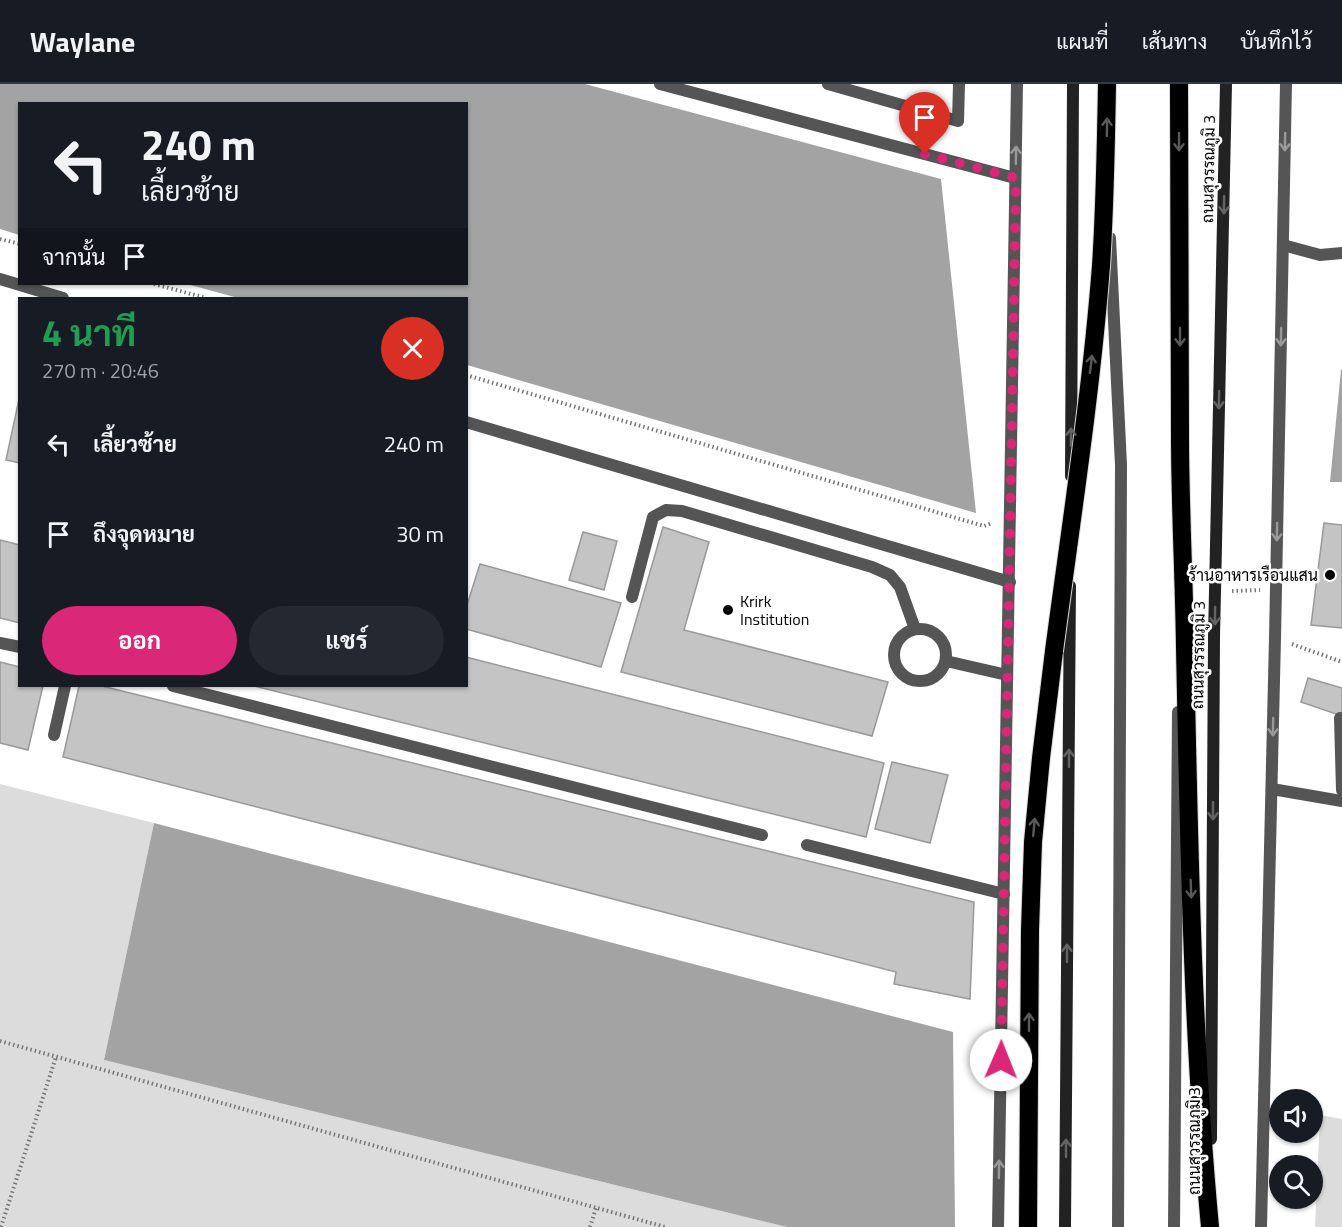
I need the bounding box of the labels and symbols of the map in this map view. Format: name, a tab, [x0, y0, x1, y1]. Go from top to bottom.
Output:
pin	[899, 92, 950, 154]
street label: ถนนสุวรรณภูมิ 3	[1195, 115, 1221, 223]
one-way arrow	[1101, 118, 1112, 138]
one-way arrow	[1173, 132, 1185, 152]
one-way arrow	[1279, 132, 1291, 152]
one-way arrow	[1010, 145, 1022, 165]
one-way arrow	[1218, 195, 1229, 215]
one-way arrow	[1174, 327, 1186, 347]
one-way arrow	[1275, 327, 1287, 347]
one-way arrow	[1086, 354, 1097, 374]
one-way arrow	[1213, 390, 1225, 410]
one-way arrow	[1065, 427, 1077, 447]
one-way arrow	[1271, 522, 1283, 542]
place label: ร้านอาหารเรือนแสน	[1188, 563, 1318, 587]
marker: ร้านอาหารเรือนแสน	[1323, 568, 1337, 582]
place label: Krirk Institution	[740, 589, 809, 631]
street label: ถนนสุวรรณภูมิ 3	[1185, 601, 1211, 709]
marker: Krirk Institution	[721, 603, 735, 617]
one-way arrow	[1209, 606, 1220, 626]
one-way arrow	[1267, 717, 1279, 737]
one-way arrow	[1063, 748, 1075, 768]
one-way arrow	[1207, 801, 1219, 821]
one-way arrow	[1029, 817, 1040, 837]
one-way arrow	[1186, 879, 1197, 899]
one-way arrow	[1061, 943, 1073, 963]
one-way arrow	[1023, 1012, 1035, 1032]
position arrow	[969, 1028, 1033, 1092]
street label: ถนนสุวรรณภูมิ 3	[1182, 1087, 1206, 1195]
one-way arrow	[1060, 1138, 1072, 1158]
one-way arrow	[993, 1159, 1005, 1179]

